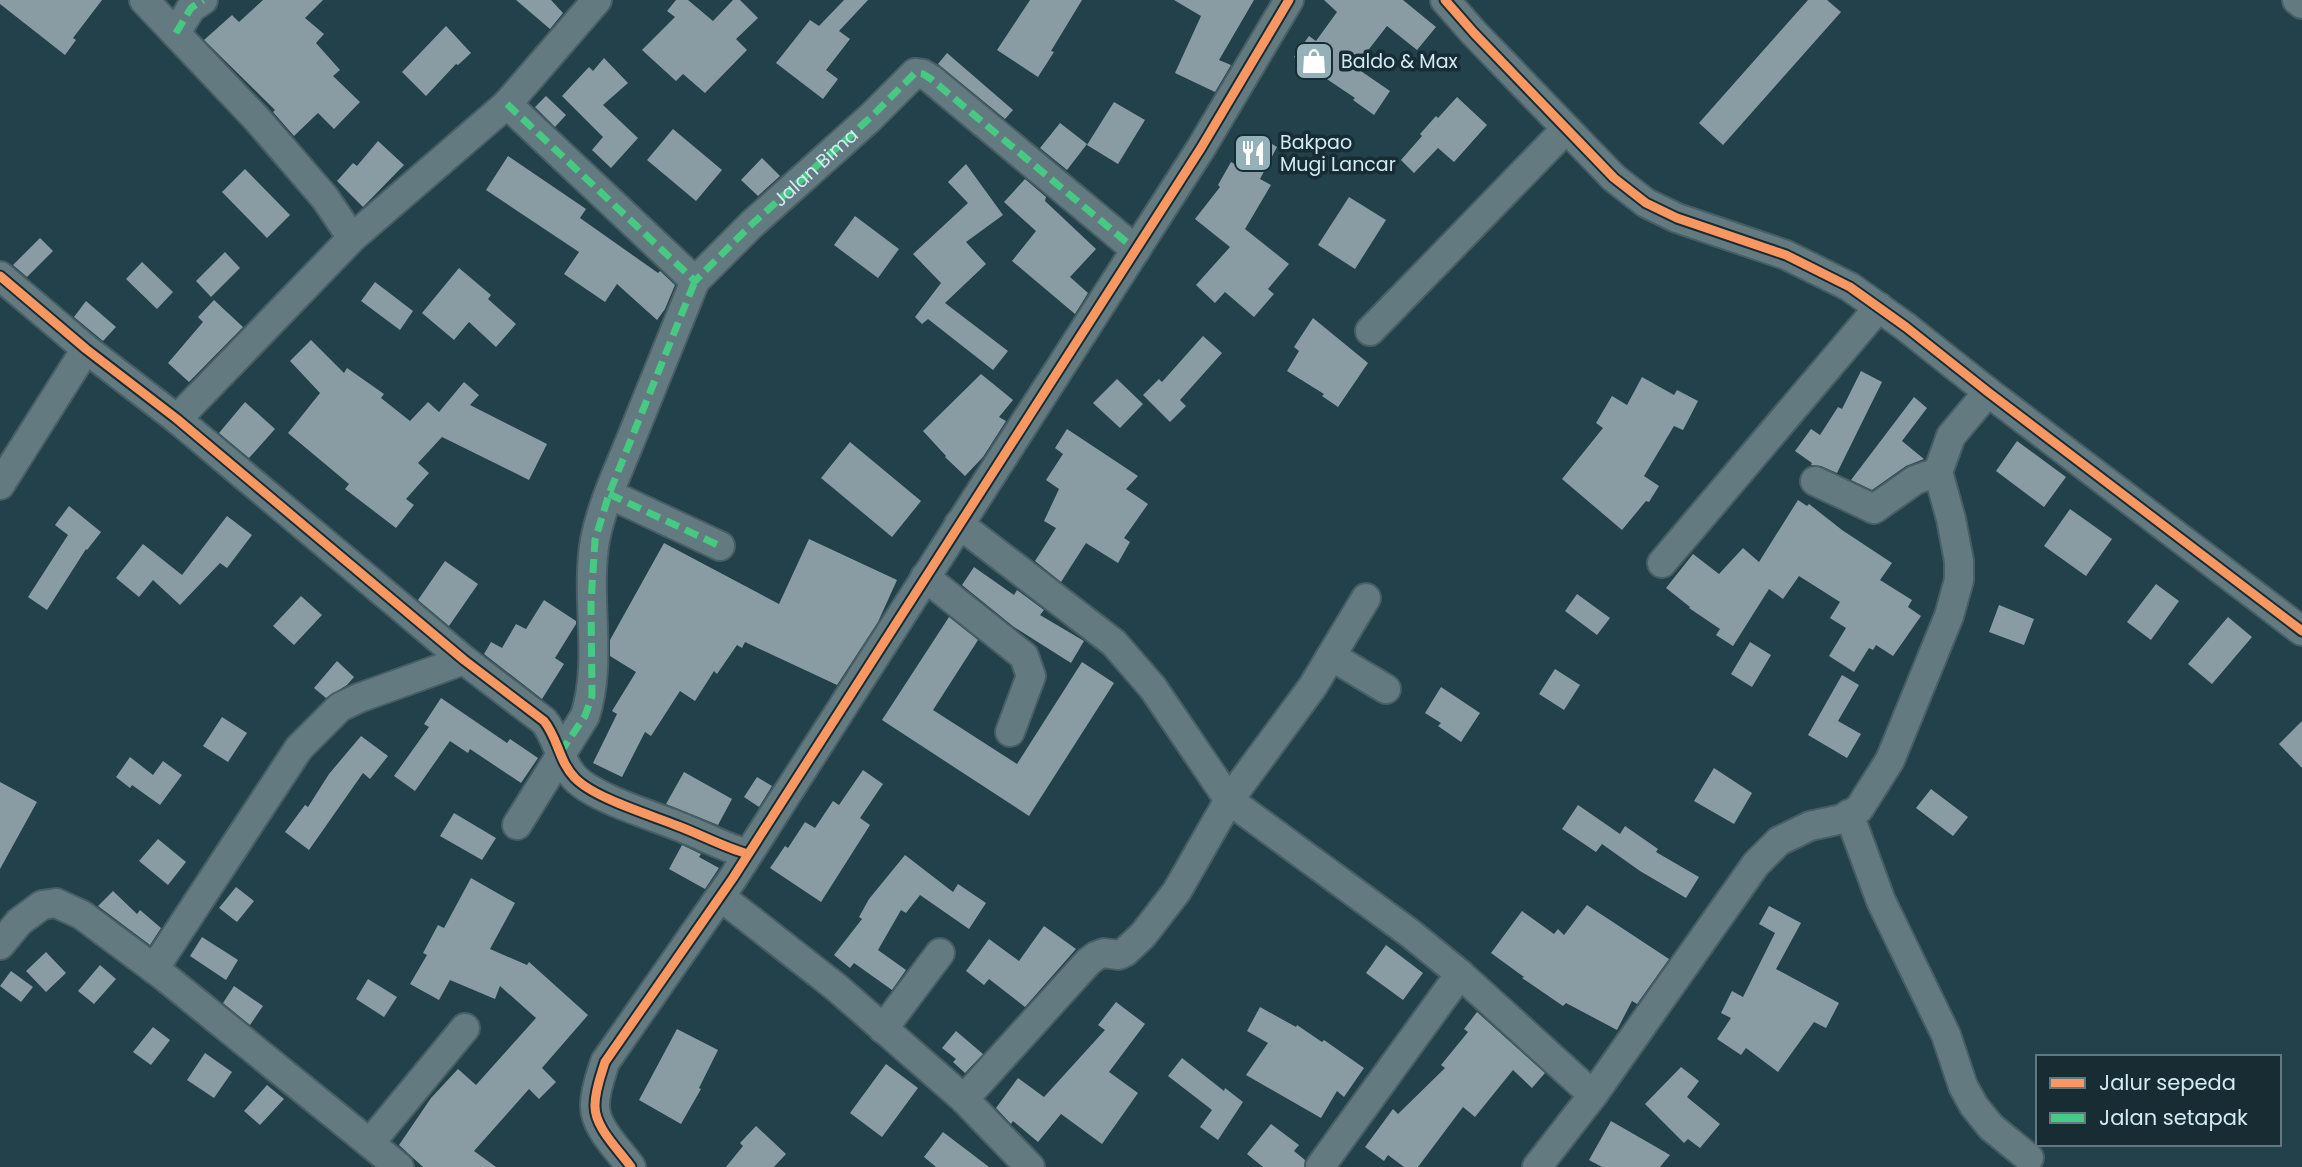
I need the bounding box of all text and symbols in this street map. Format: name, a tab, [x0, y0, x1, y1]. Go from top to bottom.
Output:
shop icon: Baldo & Max	[1293, 40, 1335, 82]
place label: Baldo & Max	[1341, 48, 1458, 75]
street label: Jalan Bima	[767, 122, 864, 213]
place label: Bakpao Mugi Lancar	[1280, 129, 1396, 178]
restaurant icon: Bakpao Mugi Lancar	[1232, 132, 1274, 174]
legend	[2036, 1055, 2281, 1146]
text: Jalur sepeda	[2099, 1068, 2236, 1097]
text: Jalan setapak	[2099, 1103, 2248, 1132]

